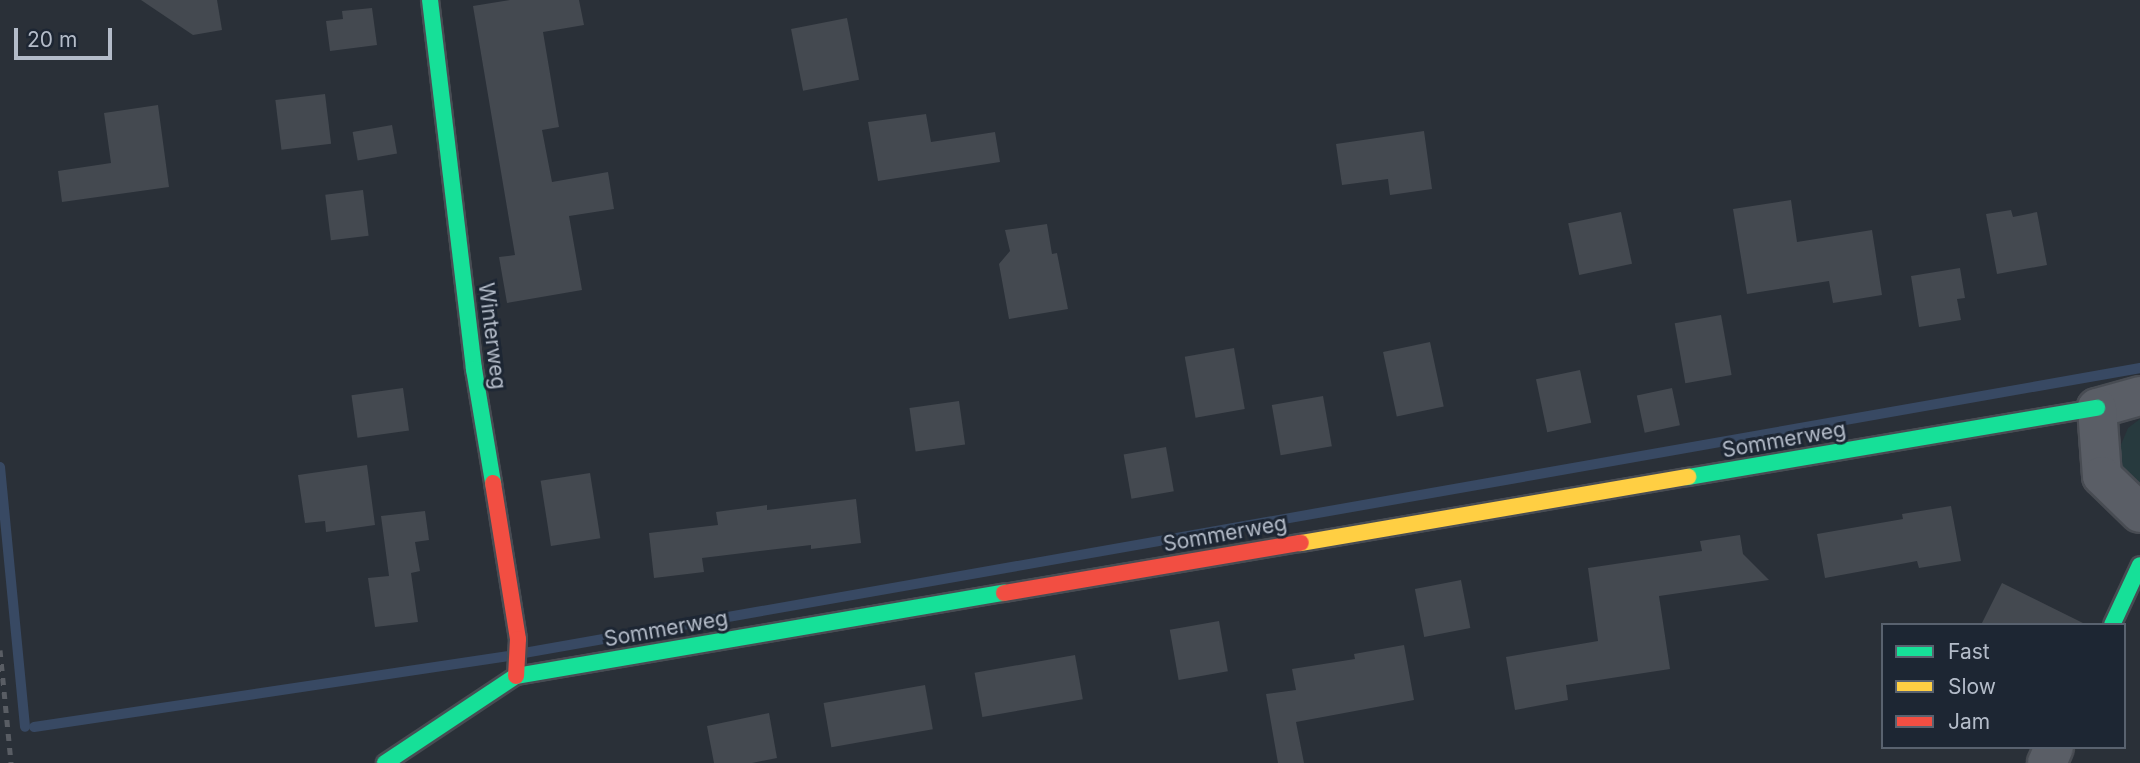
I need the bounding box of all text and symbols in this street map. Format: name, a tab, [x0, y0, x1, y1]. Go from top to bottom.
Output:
scale bar	[18, 14, 116, 58]
text: 20 m	[27, 27, 77, 52]
street label: Winterweg	[473, 281, 511, 391]
street label: Sommerweg	[1720, 417, 1848, 463]
street label: Sommerweg	[1161, 511, 1289, 557]
street label: Sommerweg	[602, 606, 730, 652]
legend	[1881, 623, 2126, 749]
text: Fast	[1948, 639, 1990, 664]
text: Slow	[1948, 674, 1996, 699]
text: Jam	[1948, 709, 1990, 734]

